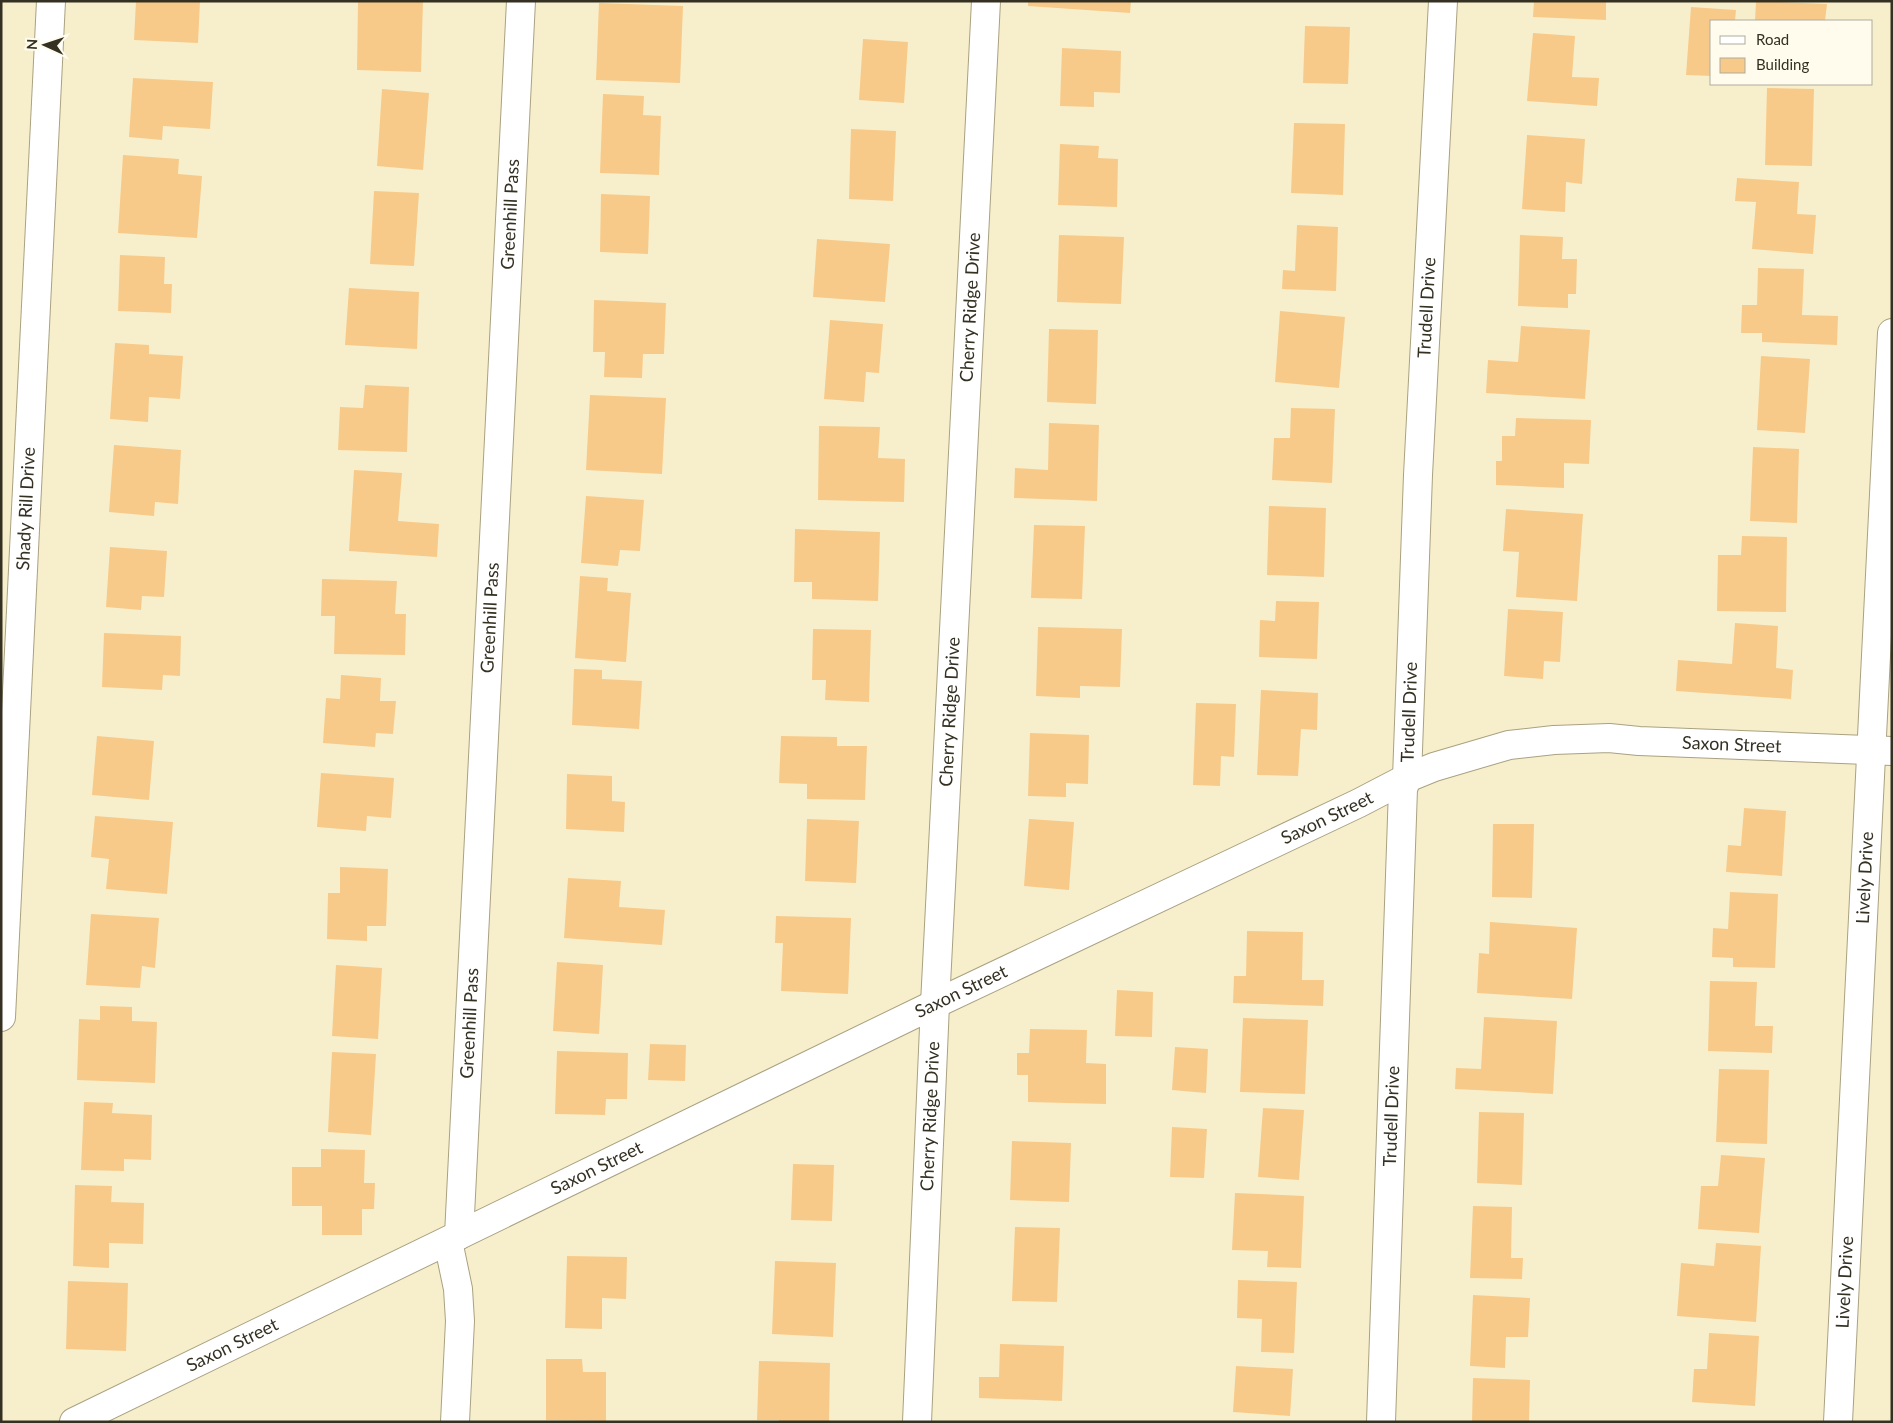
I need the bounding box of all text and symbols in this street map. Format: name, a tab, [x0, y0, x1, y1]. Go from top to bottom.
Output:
north arrow	[20, 20, 70, 70]
legend	[1710, 20, 1873, 85]
text: Road	[1756, 30, 1789, 48]
text: N	[23, 38, 40, 50]
text: Building	[1756, 55, 1809, 73]
street label: Greenhill Pass	[496, 158, 523, 270]
street label: Cherry Ridge Drive	[955, 232, 984, 383]
street label: Trudell Drive	[1412, 256, 1439, 358]
street label: Shady Rill Drive	[11, 446, 39, 571]
street label: Greenhill Pass	[475, 562, 503, 674]
street label: Cherry Ridge Drive	[934, 636, 964, 787]
street label: Trudell Drive	[1396, 661, 1421, 763]
street label: Saxon Street	[1682, 731, 1782, 757]
street label: Saxon Street	[1277, 785, 1377, 848]
street label: Lively Drive	[1851, 831, 1877, 925]
street label: Saxon Street	[911, 959, 1011, 1022]
street label: Greenhill Pass	[455, 967, 482, 1079]
street label: Cherry Ridge Drive	[915, 1041, 943, 1192]
street label: Trudell Drive	[1378, 1065, 1403, 1167]
street label: Saxon Street	[547, 1136, 646, 1199]
street label: Lively Drive	[1831, 1235, 1857, 1329]
street label: Saxon Street	[182, 1312, 282, 1376]

